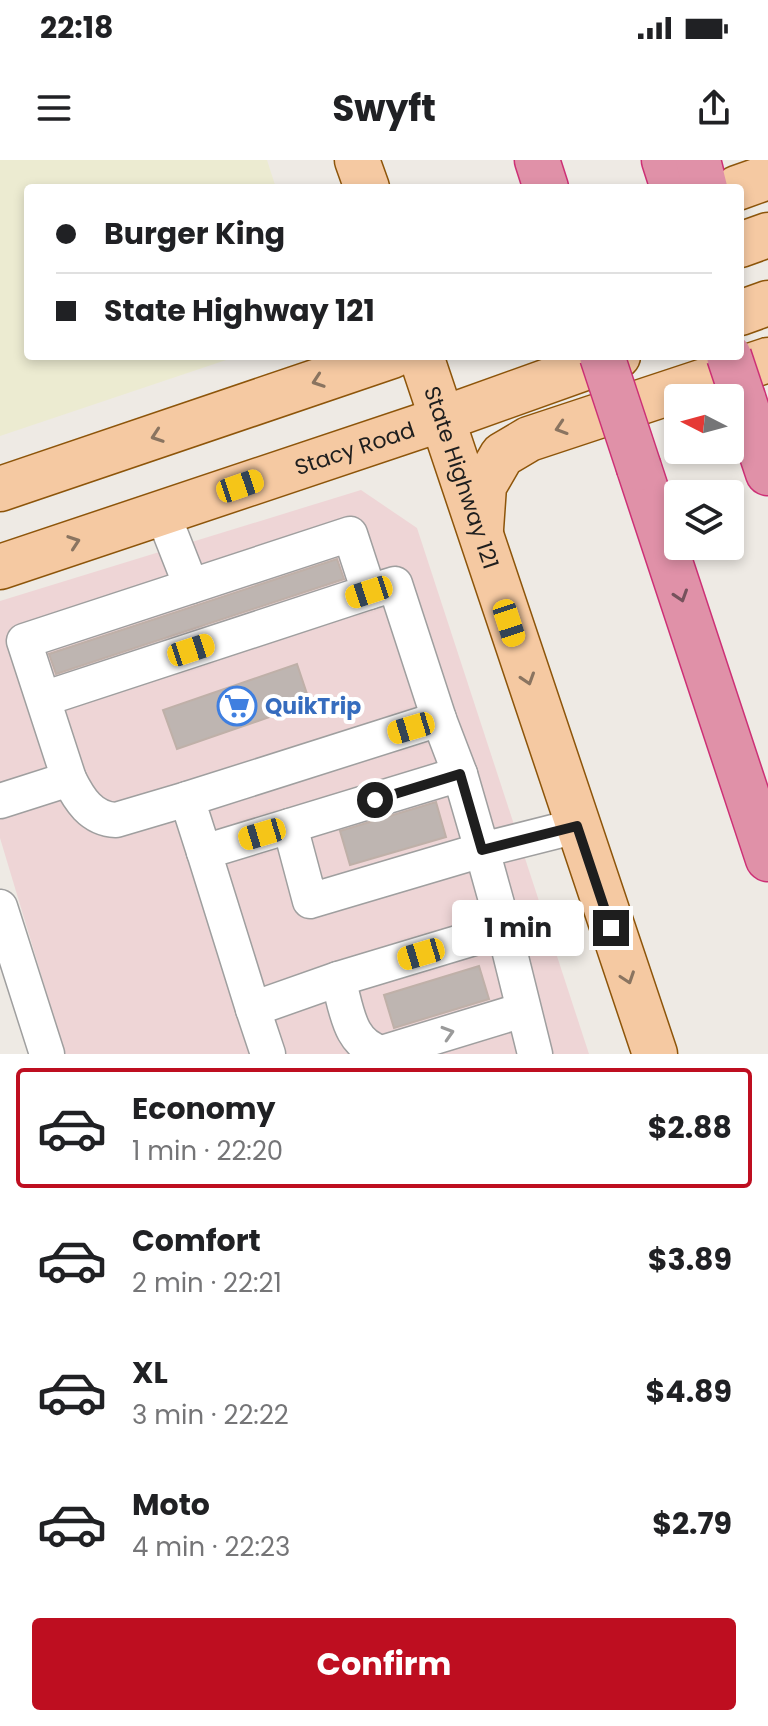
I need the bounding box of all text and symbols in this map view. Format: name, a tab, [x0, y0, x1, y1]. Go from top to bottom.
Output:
text: 22:18	[40, 6, 114, 49]
text: Swyft	[332, 83, 436, 134]
icon: menu	[32, 86, 76, 130]
icon: share	[692, 86, 736, 130]
text: Burger King	[104, 212, 285, 255]
text: State Highway 121	[104, 289, 375, 332]
one-way arrow	[312, 372, 326, 388]
street label: State Highway 121	[416, 382, 506, 573]
north arrow	[664, 384, 744, 464]
map controls	[664, 384, 744, 560]
street label: Stacy Road	[291, 414, 419, 483]
one-way arrow	[555, 419, 568, 435]
one-way arrow	[151, 427, 165, 443]
car	[213, 467, 267, 505]
button: layers	[664, 480, 744, 560]
one-way arrow	[66, 536, 80, 552]
car	[342, 573, 396, 611]
one-way arrow	[671, 588, 687, 602]
car	[490, 596, 528, 650]
car	[164, 631, 218, 669]
one-way arrow	[518, 671, 534, 685]
supermarket icon: QuikTrip	[216, 685, 258, 727]
place label: QuikTrip	[265, 691, 361, 722]
car	[385, 710, 437, 746]
route start	[357, 782, 393, 818]
car	[236, 816, 288, 852]
callout: 1 min	[451, 900, 583, 956]
text: 1 min	[484, 910, 552, 946]
route end	[593, 910, 629, 946]
car	[395, 936, 447, 972]
one-way arrow	[619, 971, 635, 985]
one-way arrow	[441, 1026, 455, 1042]
text: Economy	[132, 1087, 276, 1130]
icon: car	[36, 1092, 108, 1164]
text: $2.88	[648, 1106, 732, 1149]
text: 1 min · 22:20	[132, 1133, 283, 1169]
text: Comfort	[132, 1219, 261, 1262]
icon: car	[36, 1224, 108, 1296]
text: $3.89	[648, 1238, 732, 1281]
text: 2 min · 22:21	[132, 1265, 282, 1301]
text: XL	[132, 1351, 168, 1394]
icon: car	[36, 1356, 108, 1428]
text: $4.89	[646, 1370, 732, 1413]
text: 3 min · 22:22	[132, 1397, 289, 1433]
text: Moto	[132, 1483, 210, 1526]
icon: car	[36, 1488, 108, 1560]
text: $2.79	[652, 1502, 732, 1545]
text: 4 min · 22:23	[132, 1529, 290, 1565]
button: Confirm	[32, 1618, 736, 1710]

